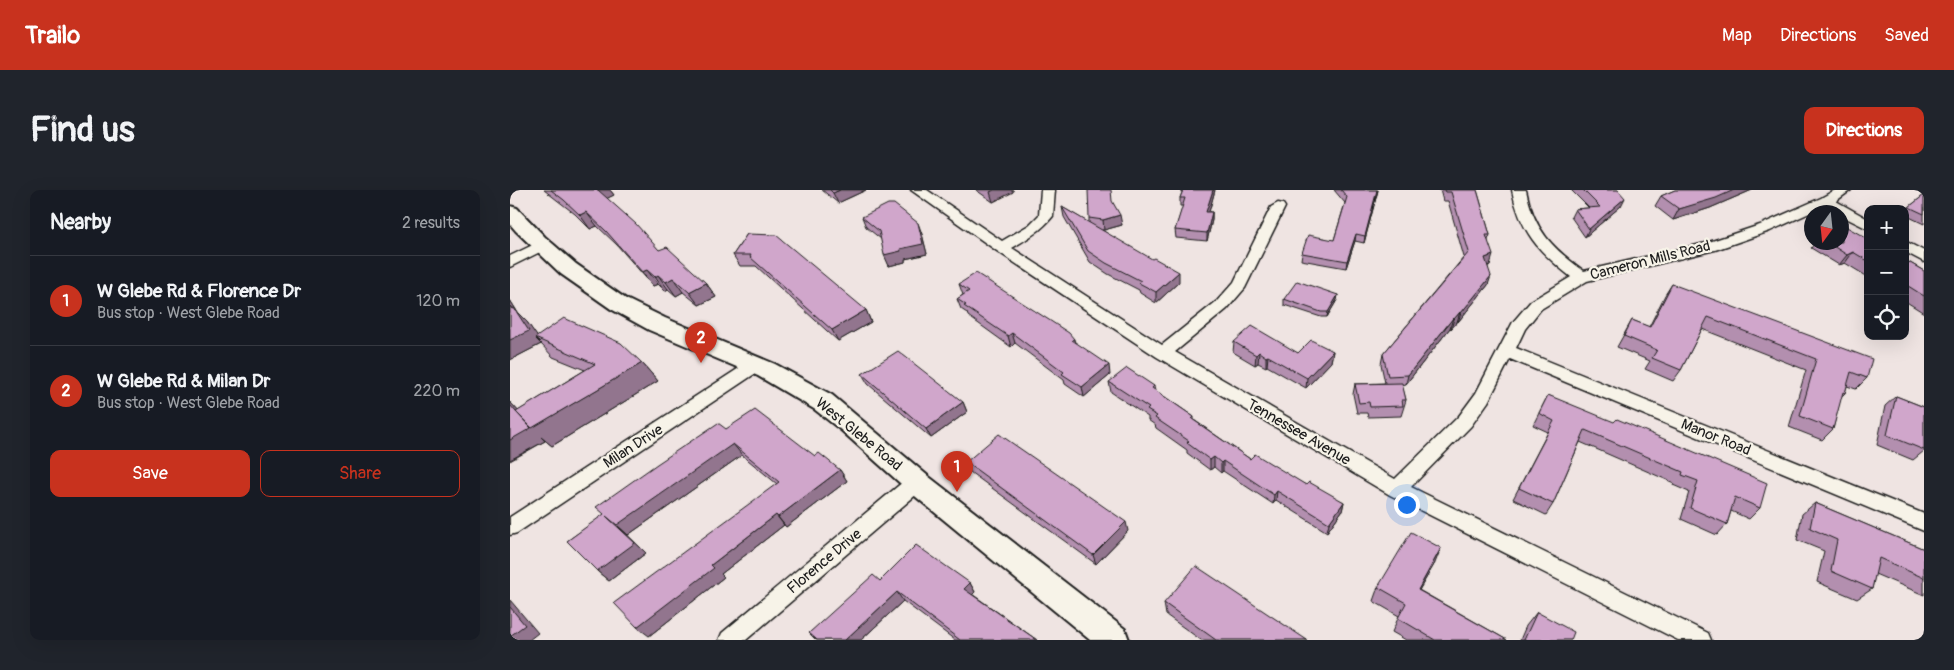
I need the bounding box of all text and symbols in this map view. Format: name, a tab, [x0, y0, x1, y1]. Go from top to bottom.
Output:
text: Trailo	[25, 21, 80, 50]
text: Map	[1722, 24, 1752, 47]
text: Directions	[1780, 24, 1856, 47]
text: Saved	[1884, 24, 1929, 47]
button: Directions	[1804, 107, 1924, 154]
text: Find us	[30, 108, 135, 152]
north arrow	[1804, 205, 1849, 250]
map controls	[1864, 205, 1909, 340]
button: +	[1864, 205, 1909, 250]
text: Nearby	[50, 209, 111, 236]
text: 2 results	[402, 213, 460, 233]
street label: Cameron Mills Road	[1588, 236, 1712, 285]
button: −	[1864, 250, 1909, 295]
text: W Glebe Rd & Florence Dr	[97, 279, 301, 303]
text: 1	[63, 291, 69, 311]
text: 120 m	[416, 291, 460, 311]
button: locate	[1864, 295, 1909, 340]
text: Bus stop · West Glebe Road	[97, 303, 280, 323]
pin: 2	[685, 322, 717, 363]
text: W Glebe Rd & Milan Dr	[97, 369, 270, 393]
text: 2	[62, 381, 70, 401]
text: 220 m	[414, 381, 460, 401]
text: Bus stop · West Glebe Road	[97, 393, 280, 413]
street label: West Glebe Road	[811, 394, 906, 475]
street label: Tennessee Avenue	[1244, 395, 1354, 470]
street label: Manor Road	[1678, 415, 1754, 460]
street label: Milan Drive	[600, 420, 667, 473]
button: Save	[50, 450, 250, 497]
button: Share	[260, 450, 460, 497]
pin: 1	[941, 451, 973, 492]
your location	[1394, 492, 1420, 518]
street label: Florence Drive	[783, 524, 866, 598]

